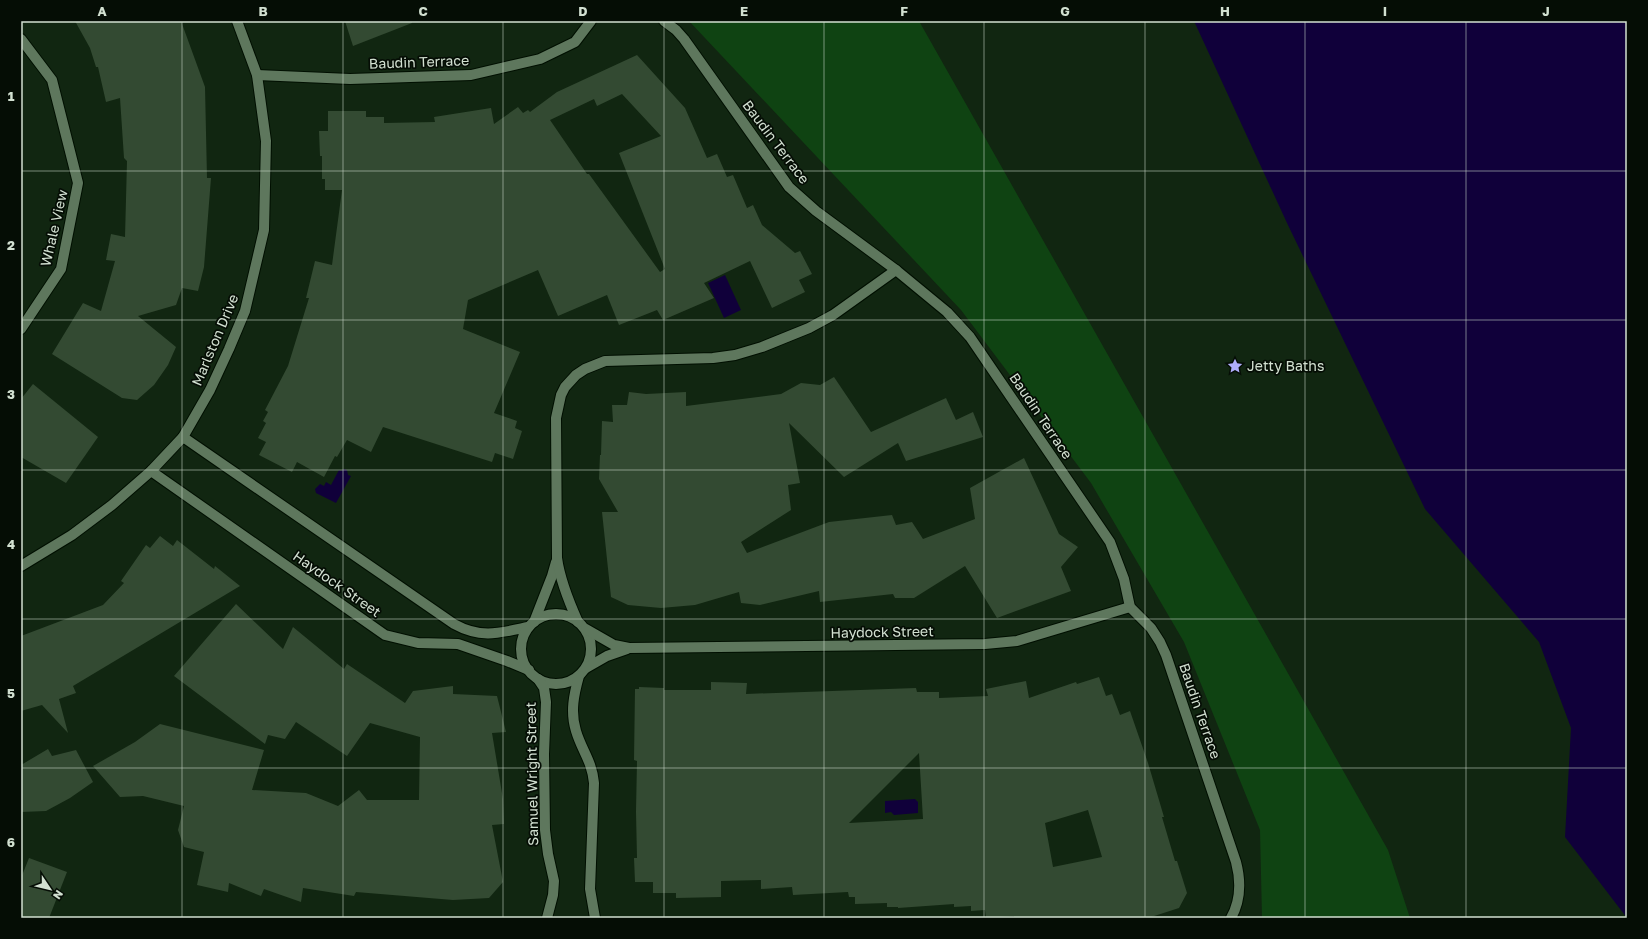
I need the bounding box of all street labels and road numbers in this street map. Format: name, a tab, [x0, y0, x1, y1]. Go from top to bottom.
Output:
street label: Baudin Terrace	[369, 51, 469, 72]
street label: Baudin Terrace	[739, 97, 813, 187]
street label: Whale View	[36, 188, 71, 268]
street label: Marlston Drive	[188, 291, 242, 388]
street label: Baudin Terrace	[1006, 369, 1076, 462]
street label: Haydock Street	[290, 547, 384, 620]
street label: Haydock Street	[830, 622, 934, 641]
street label: Baudin Terrace	[1176, 661, 1225, 761]
street label: Samuel Wright Street	[522, 702, 541, 846]

